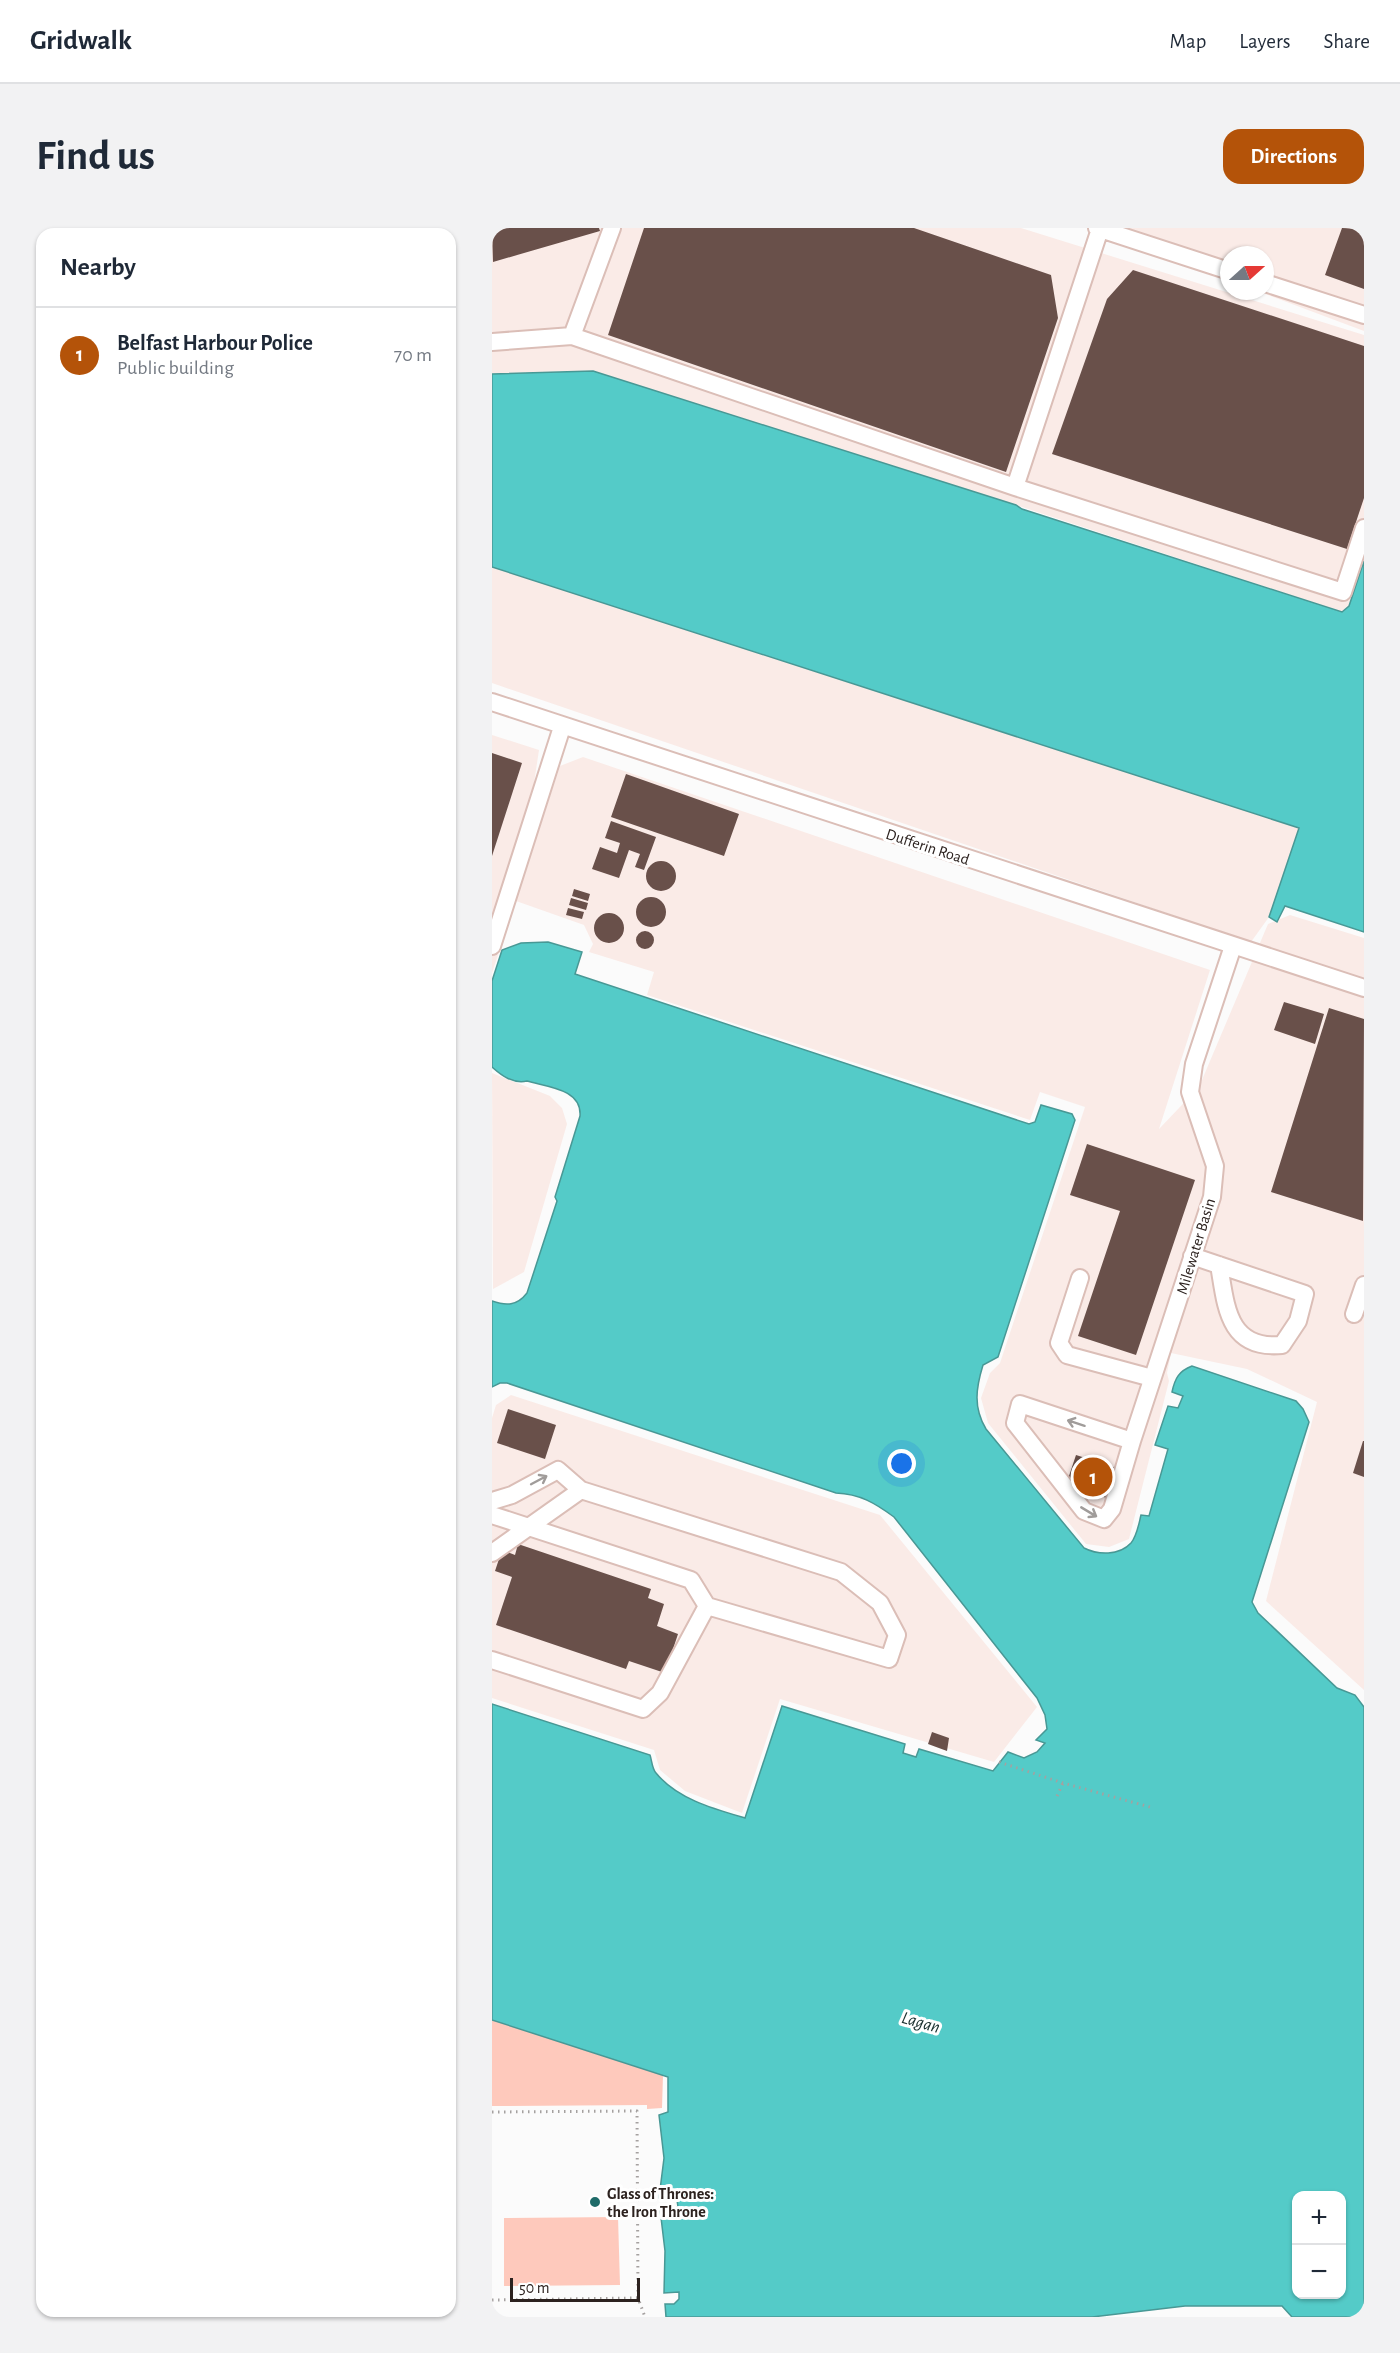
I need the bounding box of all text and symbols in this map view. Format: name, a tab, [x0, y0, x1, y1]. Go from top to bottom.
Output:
text: Gridwalk	[30, 27, 132, 55]
text: Map	[1170, 31, 1206, 52]
text: Layers	[1239, 31, 1290, 52]
text: Share	[1323, 31, 1370, 52]
button: Directions	[1223, 129, 1364, 184]
text: Find us	[36, 135, 155, 177]
north arrow	[1220, 246, 1274, 300]
text: Nearby	[60, 254, 136, 280]
text: Belfast Harbour Police	[117, 332, 313, 354]
text: 1	[76, 345, 83, 365]
text: 70 m	[394, 345, 432, 365]
text: Public building	[117, 358, 234, 378]
street label: Dufferin Road	[884, 826, 971, 868]
street label: Milewater Basin	[1174, 1196, 1218, 1296]
one-way arrow	[1067, 1416, 1086, 1427]
your location	[887, 1449, 916, 1478]
pin: 1	[1074, 1454, 1112, 1500]
one-way arrow	[530, 1474, 548, 1485]
one-way arrow	[1080, 1505, 1097, 1518]
water label: Lagan	[899, 2009, 942, 2037]
place label: Glass of Thrones: the Iron Throne	[607, 2186, 714, 2220]
map controls	[1292, 2191, 1346, 2299]
button: +	[1292, 2191, 1346, 2245]
marker: Glass of Thrones: the Iron Throne	[588, 2195, 602, 2209]
button: −	[1292, 2245, 1346, 2299]
scale bar	[510, 2275, 640, 2302]
text: 50 m	[519, 2280, 550, 2296]

